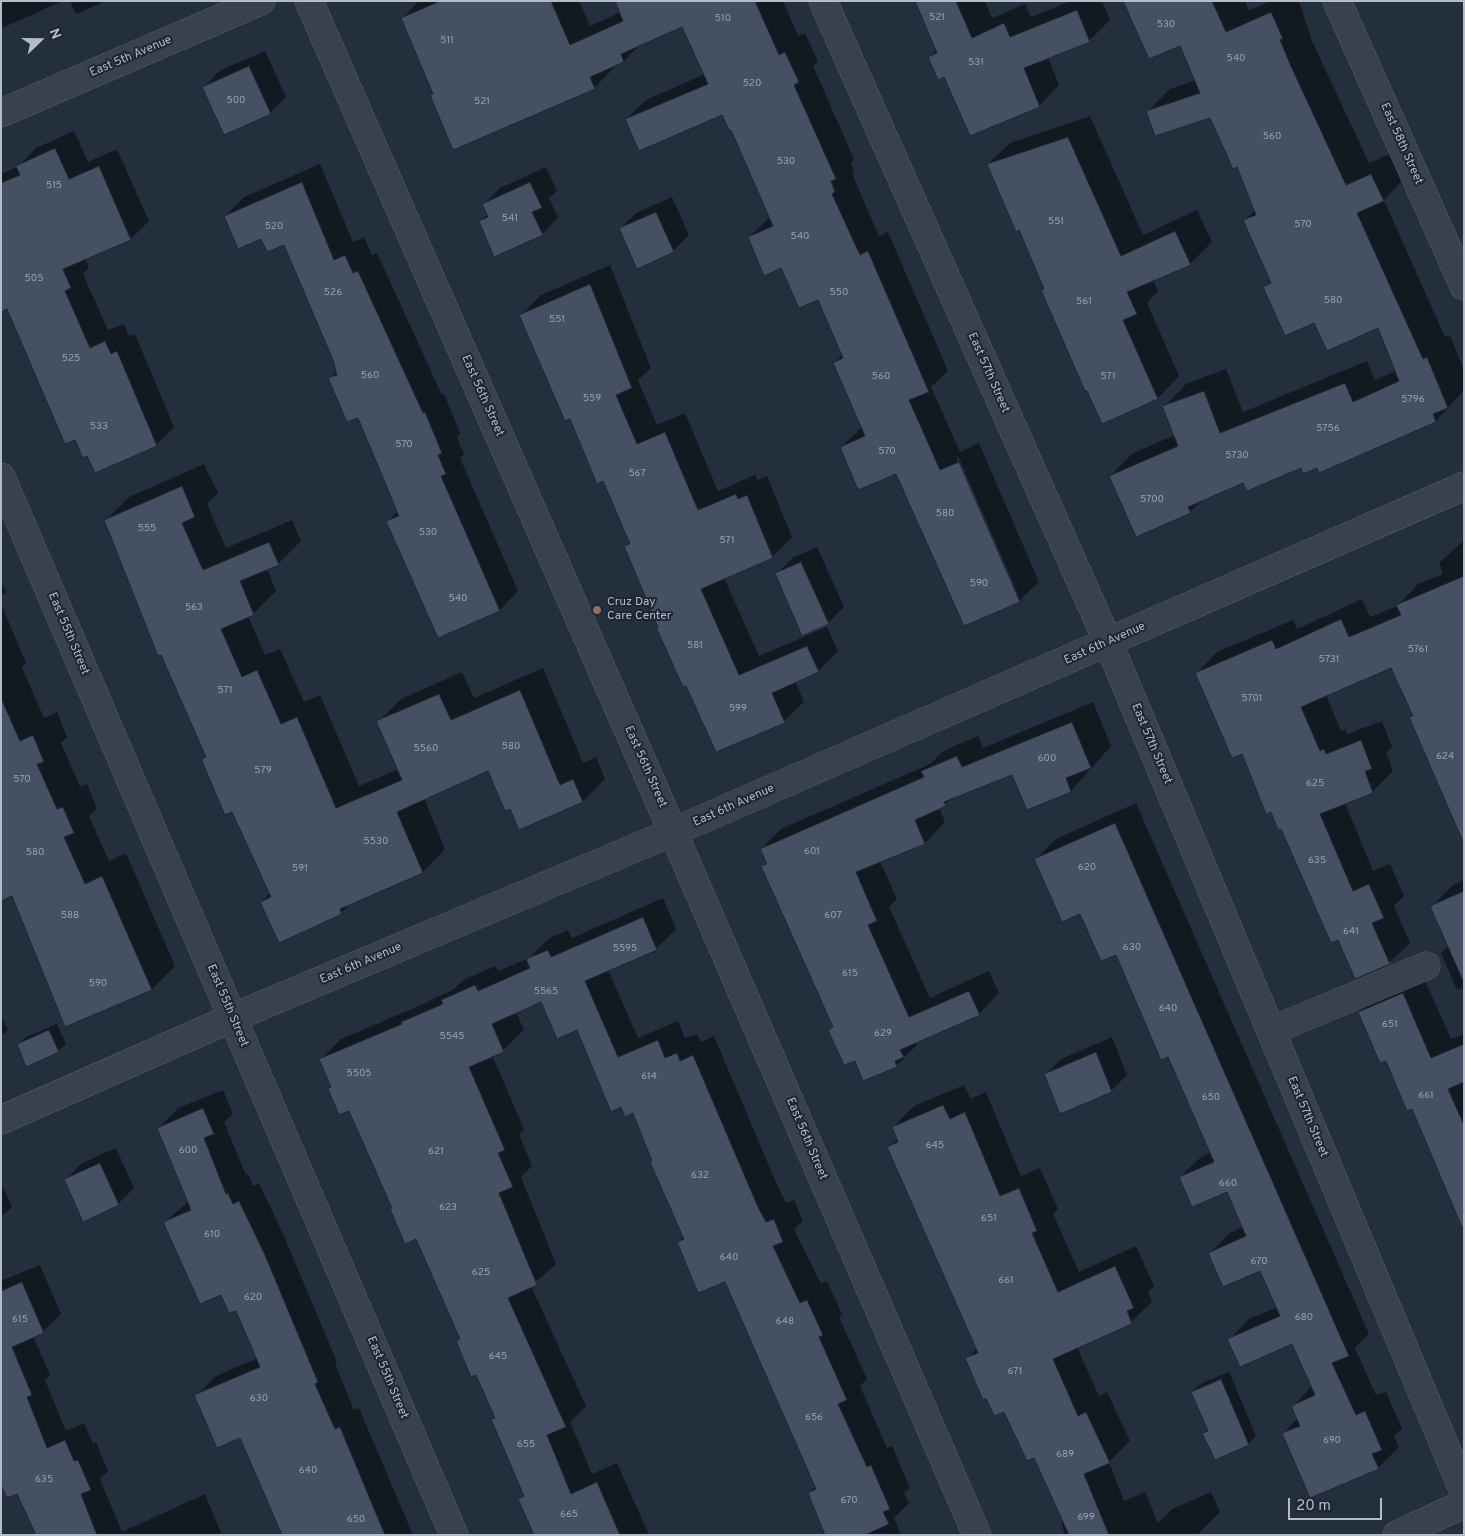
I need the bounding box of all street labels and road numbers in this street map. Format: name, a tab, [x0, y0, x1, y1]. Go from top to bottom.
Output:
street label: East 5th Avenue	[88, 33, 174, 81]
street label: East 58th Street	[1377, 101, 1425, 187]
street label: East 57th Street	[964, 331, 1012, 415]
street label: East 56th Street	[458, 353, 506, 439]
street label: East 55th Street	[44, 591, 92, 677]
street label: East 6th Avenue	[1062, 620, 1148, 668]
street label: East 57th Street	[1127, 701, 1175, 787]
street label: East 56th Street	[621, 724, 669, 810]
street label: East 6th Avenue	[691, 782, 777, 830]
street label: East 6th Avenue	[318, 940, 404, 988]
street label: East 55th Street	[203, 963, 251, 1049]
street label: East 57th Street	[1283, 1074, 1331, 1160]
street label: East 56th Street	[782, 1096, 830, 1182]
street label: East 55th Street	[363, 1335, 411, 1421]

